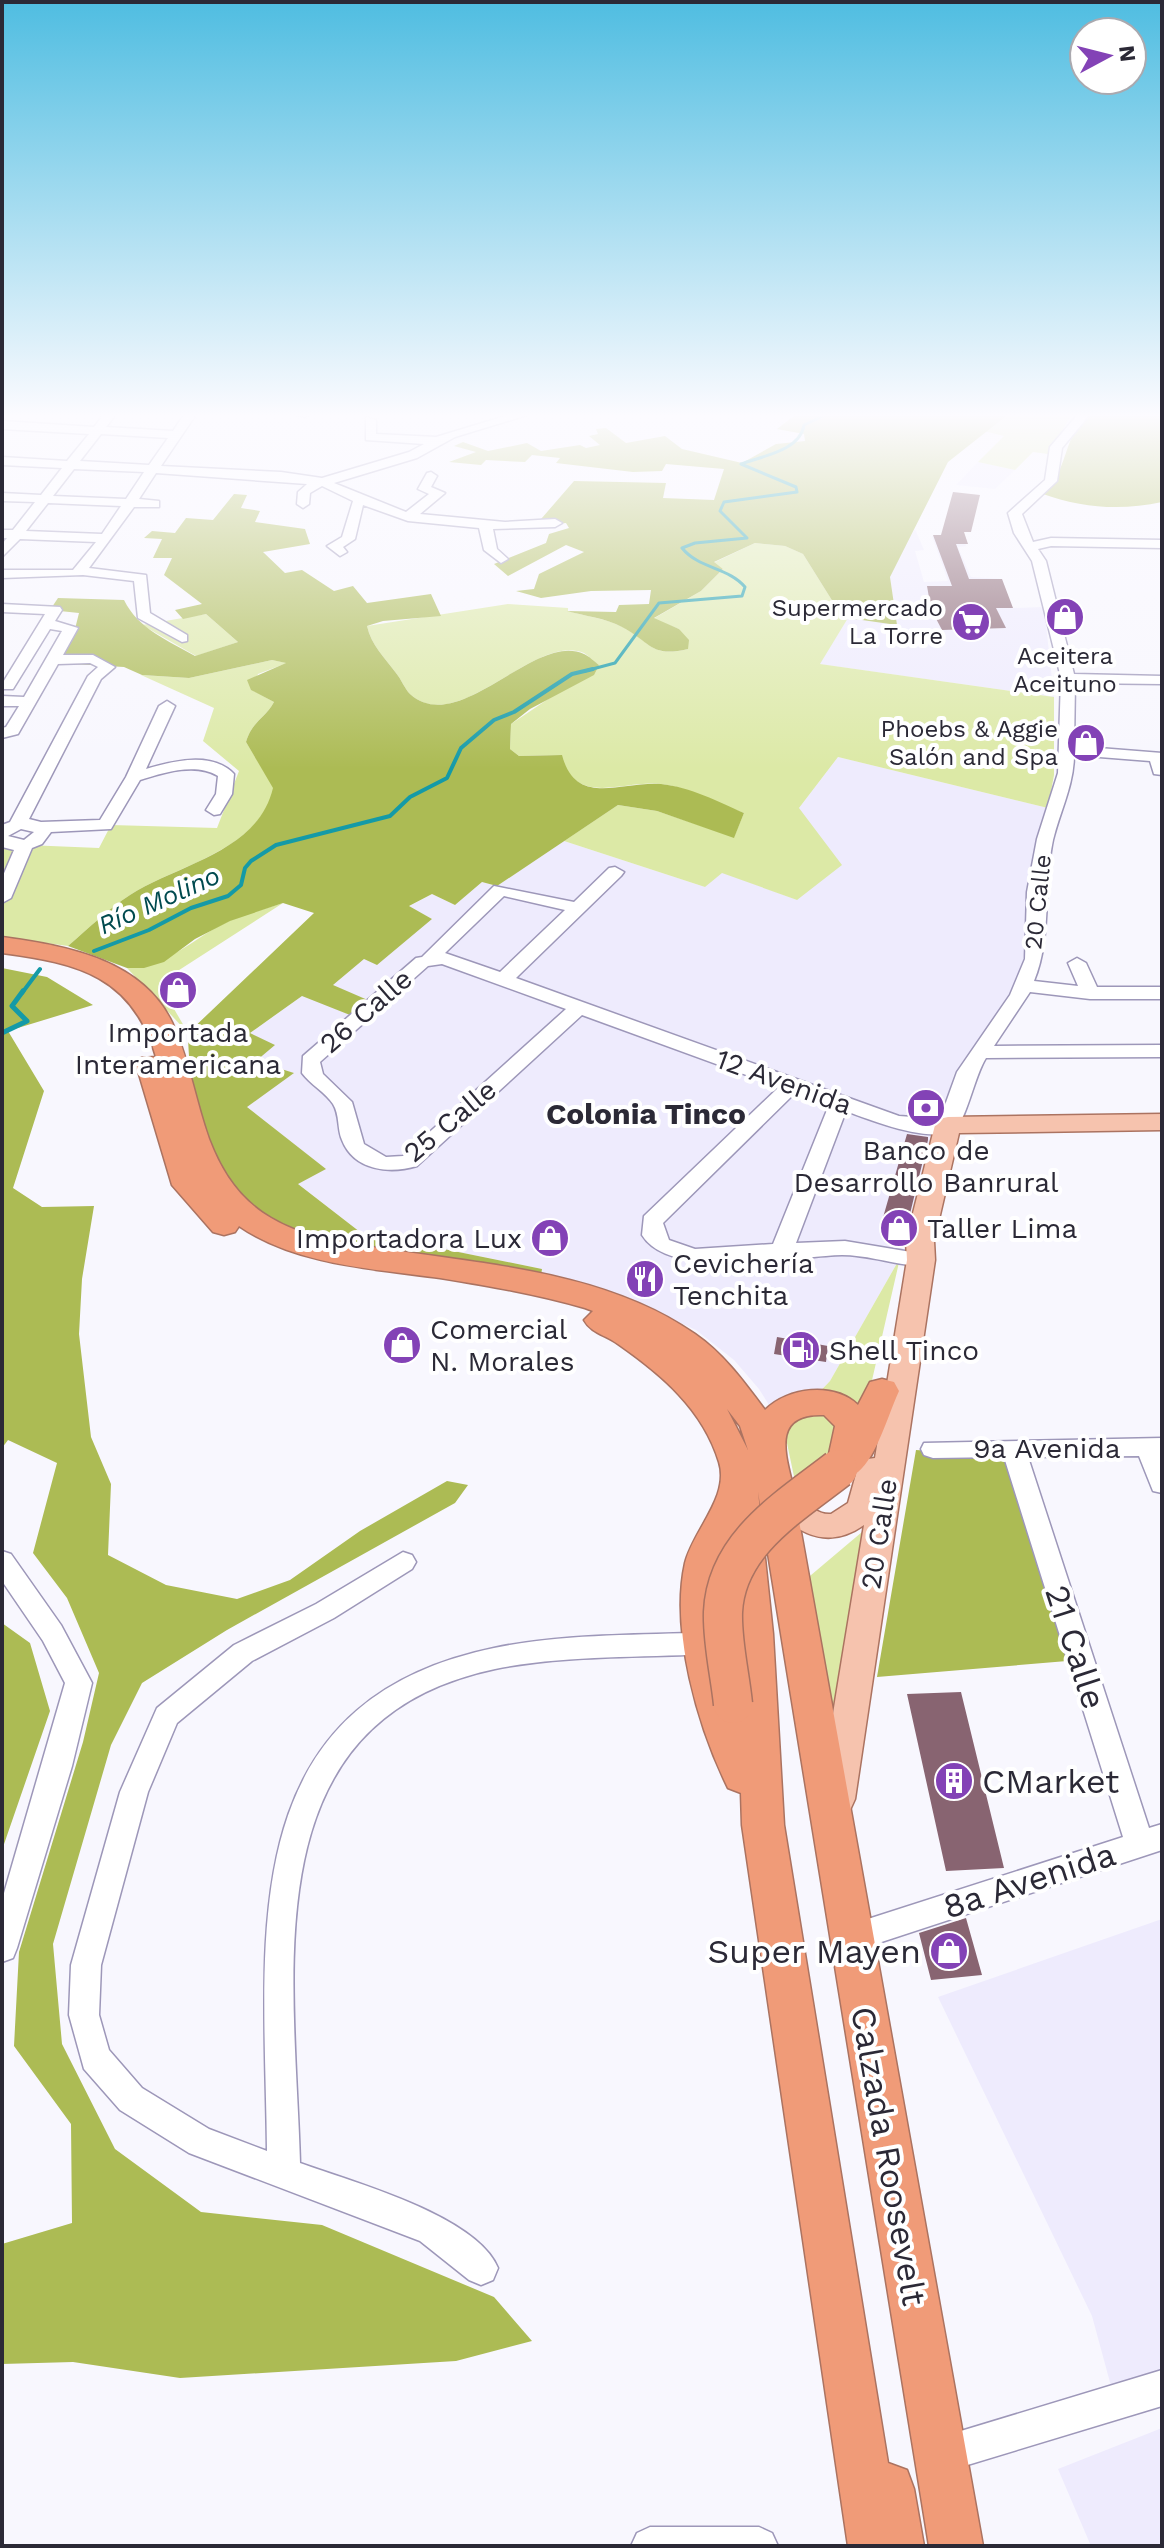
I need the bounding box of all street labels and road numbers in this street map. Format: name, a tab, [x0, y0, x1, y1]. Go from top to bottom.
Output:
street label: 20 Calle	[1019, 853, 1057, 951]
street label: 26 Calle	[313, 962, 419, 1060]
street label: 12 Avenida	[712, 1042, 857, 1122]
street label: 25 Calle	[397, 1073, 503, 1169]
street label: 9a Avenida	[973, 1432, 1121, 1465]
street label: 20 Calle	[854, 1476, 904, 1592]
street label: 21 Calle	[1037, 1580, 1115, 1714]
street label: 8a Avenida	[938, 1833, 1120, 1927]
street label: Calzada Roosevelt	[843, 2003, 935, 2309]

